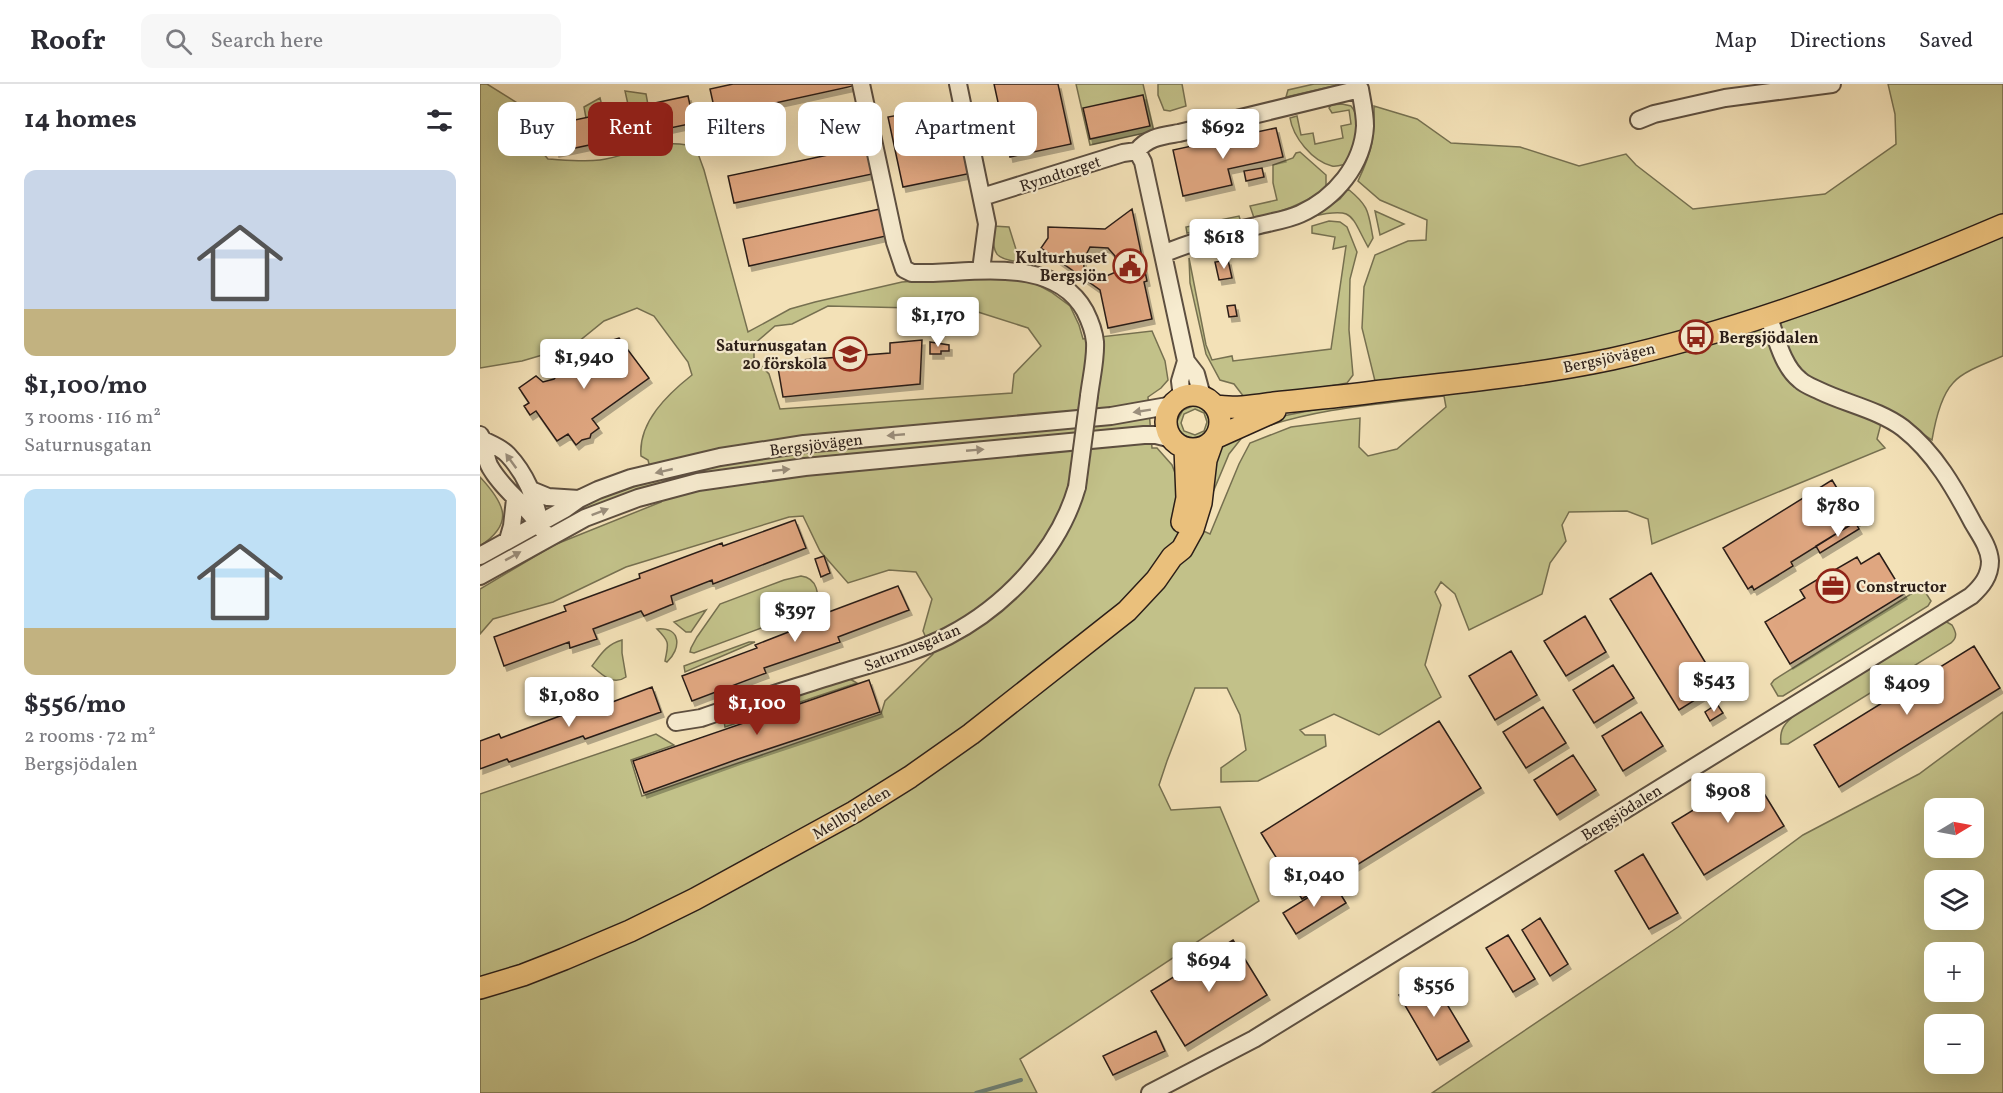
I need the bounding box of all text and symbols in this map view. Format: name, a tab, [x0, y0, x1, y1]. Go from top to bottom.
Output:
search box	[141, 14, 561, 68]
text: Roofr	[30, 22, 105, 61]
icon: search	[162, 25, 195, 58]
text: Search here	[210, 26, 323, 57]
text: Map	[1715, 27, 1757, 56]
text: Directions	[1790, 27, 1886, 56]
text: Saved	[1919, 27, 1973, 56]
text: 14 homes	[24, 102, 137, 138]
chip: Buy	[498, 102, 576, 156]
chip: Rent	[588, 102, 673, 156]
chip: Filters	[685, 102, 786, 156]
chip: New	[798, 102, 882, 156]
chip: Apartment	[894, 102, 1037, 156]
icon: filters	[423, 104, 456, 137]
pin: $692	[1187, 109, 1259, 160]
text: $692	[1201, 114, 1245, 142]
street label: Rymdtorget	[1017, 151, 1104, 198]
icon: home	[186, 209, 294, 317]
pin: $618	[1188, 219, 1260, 270]
text: $618	[1203, 224, 1245, 252]
place label: Kulturhuset Bergsjön	[1015, 248, 1107, 288]
public building icon: Kulturhuset Bergsjön	[1112, 248, 1148, 284]
pin: $1,170	[889, 297, 987, 348]
text: $1,170	[911, 302, 965, 330]
bus stop icon: Bergsjödalen	[1678, 319, 1714, 355]
place label: Bergsjödalen	[1719, 328, 1819, 350]
place label: Saturnusgatan 20 förskola	[716, 336, 827, 376]
school or university icon: Saturnusgatan 20 förskola	[832, 336, 868, 372]
street label: Bergsjövägen	[1561, 338, 1658, 379]
pin: $1,940	[535, 339, 633, 390]
text: $1,940	[554, 344, 614, 372]
text: $1,100/mo	[24, 368, 147, 404]
text: 3 rooms · 116 m²	[24, 404, 161, 432]
one-way arrow	[1133, 407, 1152, 416]
street label: Bergsjövägen	[768, 429, 864, 463]
one-way arrow	[886, 430, 905, 440]
text: Saturnusgatan	[24, 432, 152, 460]
one-way arrow	[966, 445, 985, 455]
one-way arrow	[505, 453, 517, 469]
one-way arrow	[772, 465, 791, 475]
one-way arrow	[654, 466, 673, 476]
pin: $780	[1802, 487, 1874, 538]
text: $780	[1816, 492, 1860, 520]
one-way arrow	[591, 507, 609, 517]
icon: home	[186, 528, 294, 636]
one-way arrow	[505, 551, 521, 562]
office icon: Constructor	[1815, 568, 1851, 604]
place label: Constructor	[1856, 577, 1947, 599]
pin: $397	[759, 592, 831, 643]
text: $397	[774, 597, 816, 625]
street label: Saturnusgatan	[861, 619, 964, 678]
pin: $543	[1678, 662, 1750, 713]
pin: $409	[1871, 665, 1943, 716]
text: $543	[1693, 667, 1735, 695]
text: $409	[1884, 670, 1930, 698]
pin: $1,080	[520, 677, 618, 728]
text: $1,080	[539, 682, 599, 710]
pin: $1,100	[708, 685, 806, 736]
text: $556/mo	[24, 687, 126, 723]
text: $1,100	[728, 690, 786, 718]
text: 2 rooms · 72 m²	[24, 723, 156, 751]
text: Bergsjödalen	[24, 751, 138, 779]
pin: $908	[1692, 773, 1764, 824]
text: $908	[1705, 778, 1751, 806]
street label: Bergsjödalen	[1578, 780, 1667, 847]
street label: Mellbyleden	[809, 782, 895, 846]
north arrow	[1924, 798, 1984, 858]
map controls	[1924, 798, 1984, 1074]
pin: $1,040	[1265, 857, 1363, 908]
text: $1,040	[1284, 862, 1345, 890]
button: layers	[1924, 870, 1984, 930]
pin: $694	[1173, 942, 1245, 993]
button: +	[1924, 942, 1984, 1002]
text: $694	[1187, 947, 1231, 975]
pin: $556	[1398, 967, 1470, 1018]
text: $556	[1413, 972, 1455, 1000]
button: −	[1924, 1014, 1984, 1074]

